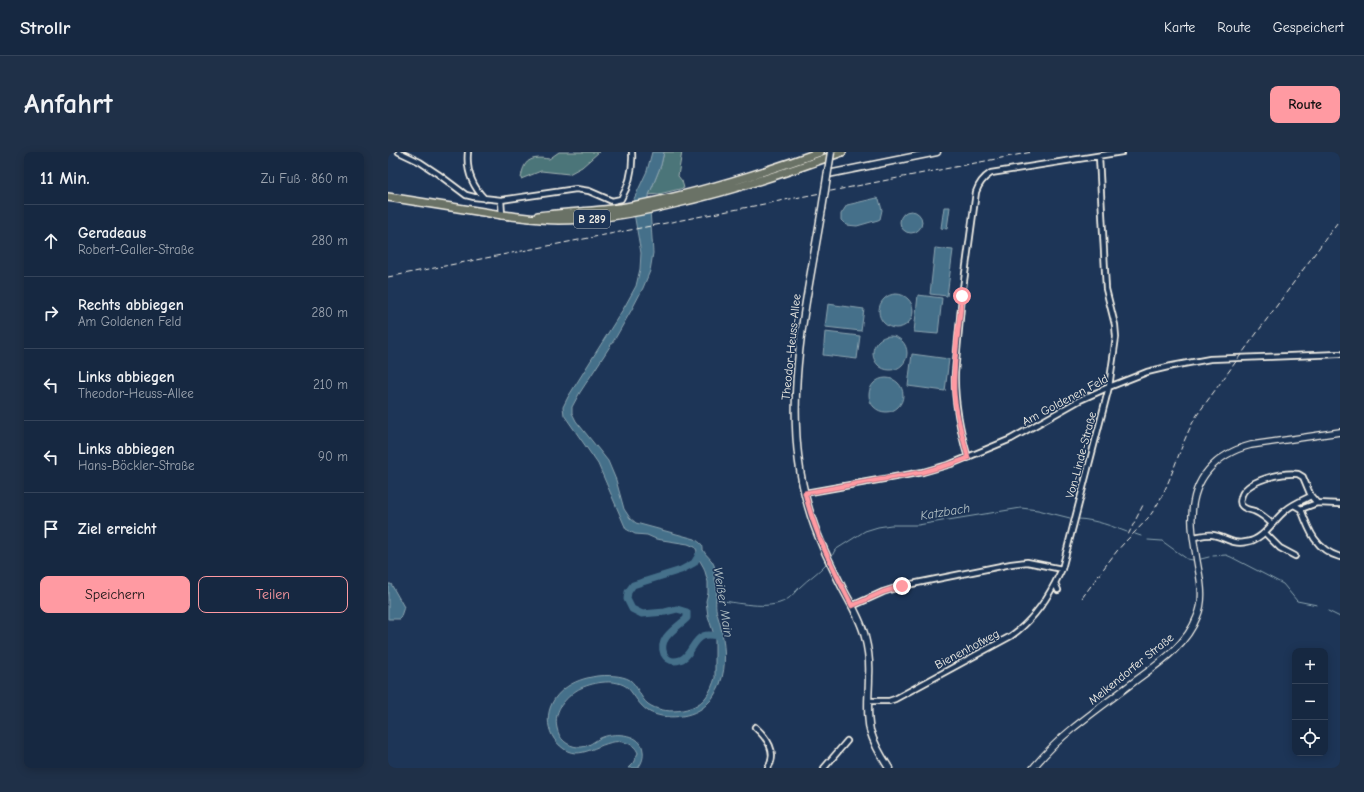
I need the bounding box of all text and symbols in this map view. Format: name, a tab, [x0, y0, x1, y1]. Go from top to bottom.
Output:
text: Strollr	[20, 17, 70, 39]
text: Karte	[1164, 19, 1195, 36]
text: Route	[1217, 19, 1251, 36]
text: Gespeichert	[1273, 19, 1344, 36]
button: Route	[1270, 86, 1340, 123]
text: Anfahrt	[24, 88, 113, 120]
text: 11 Min.	[40, 169, 90, 188]
text: Zu Fuß · 860 m	[261, 171, 348, 186]
road number: B 289	[574, 210, 610, 228]
text: Geradeaus	[78, 224, 146, 242]
icon: ahead	[40, 230, 62, 252]
text: 280 m	[311, 233, 348, 248]
text: Robert-Galler-Straße	[78, 242, 194, 257]
route start	[953, 287, 971, 305]
street label: Theodor-Heuss-Allee	[778, 293, 804, 401]
text: Rechts abbiegen	[78, 296, 184, 314]
icon: right	[40, 302, 62, 324]
text: 280 m	[311, 305, 348, 320]
text: Am Goldenen Feld	[78, 314, 181, 329]
text: Links abbiegen	[78, 368, 175, 386]
street label: Am Goldenen Feld	[1020, 371, 1110, 429]
icon: left	[40, 374, 62, 396]
text: 210 m	[313, 377, 348, 392]
text: Theodor-Heuss-Allee	[78, 386, 194, 401]
street label: Von-Linde-Straße	[1063, 410, 1099, 500]
text: Links abbiegen	[78, 440, 175, 458]
icon: left	[40, 446, 62, 468]
text: 90 m	[318, 449, 348, 464]
text: Hans-Böckler-Straße	[78, 458, 195, 473]
water label: Katzbach	[919, 500, 971, 523]
icon: arrive	[40, 518, 62, 540]
text: Ziel erreicht	[78, 520, 156, 538]
water label: Weißer Main	[711, 566, 736, 638]
button: Speichern	[40, 576, 190, 613]
button: Teilen	[198, 576, 348, 613]
route end	[893, 577, 911, 595]
street label: Bienenhofweg	[932, 626, 1002, 672]
street label: Melkendorfer Straße	[1086, 630, 1176, 708]
map controls	[1292, 648, 1328, 756]
button: +	[1292, 648, 1328, 684]
button: −	[1292, 684, 1328, 720]
button: locate	[1292, 720, 1328, 756]

